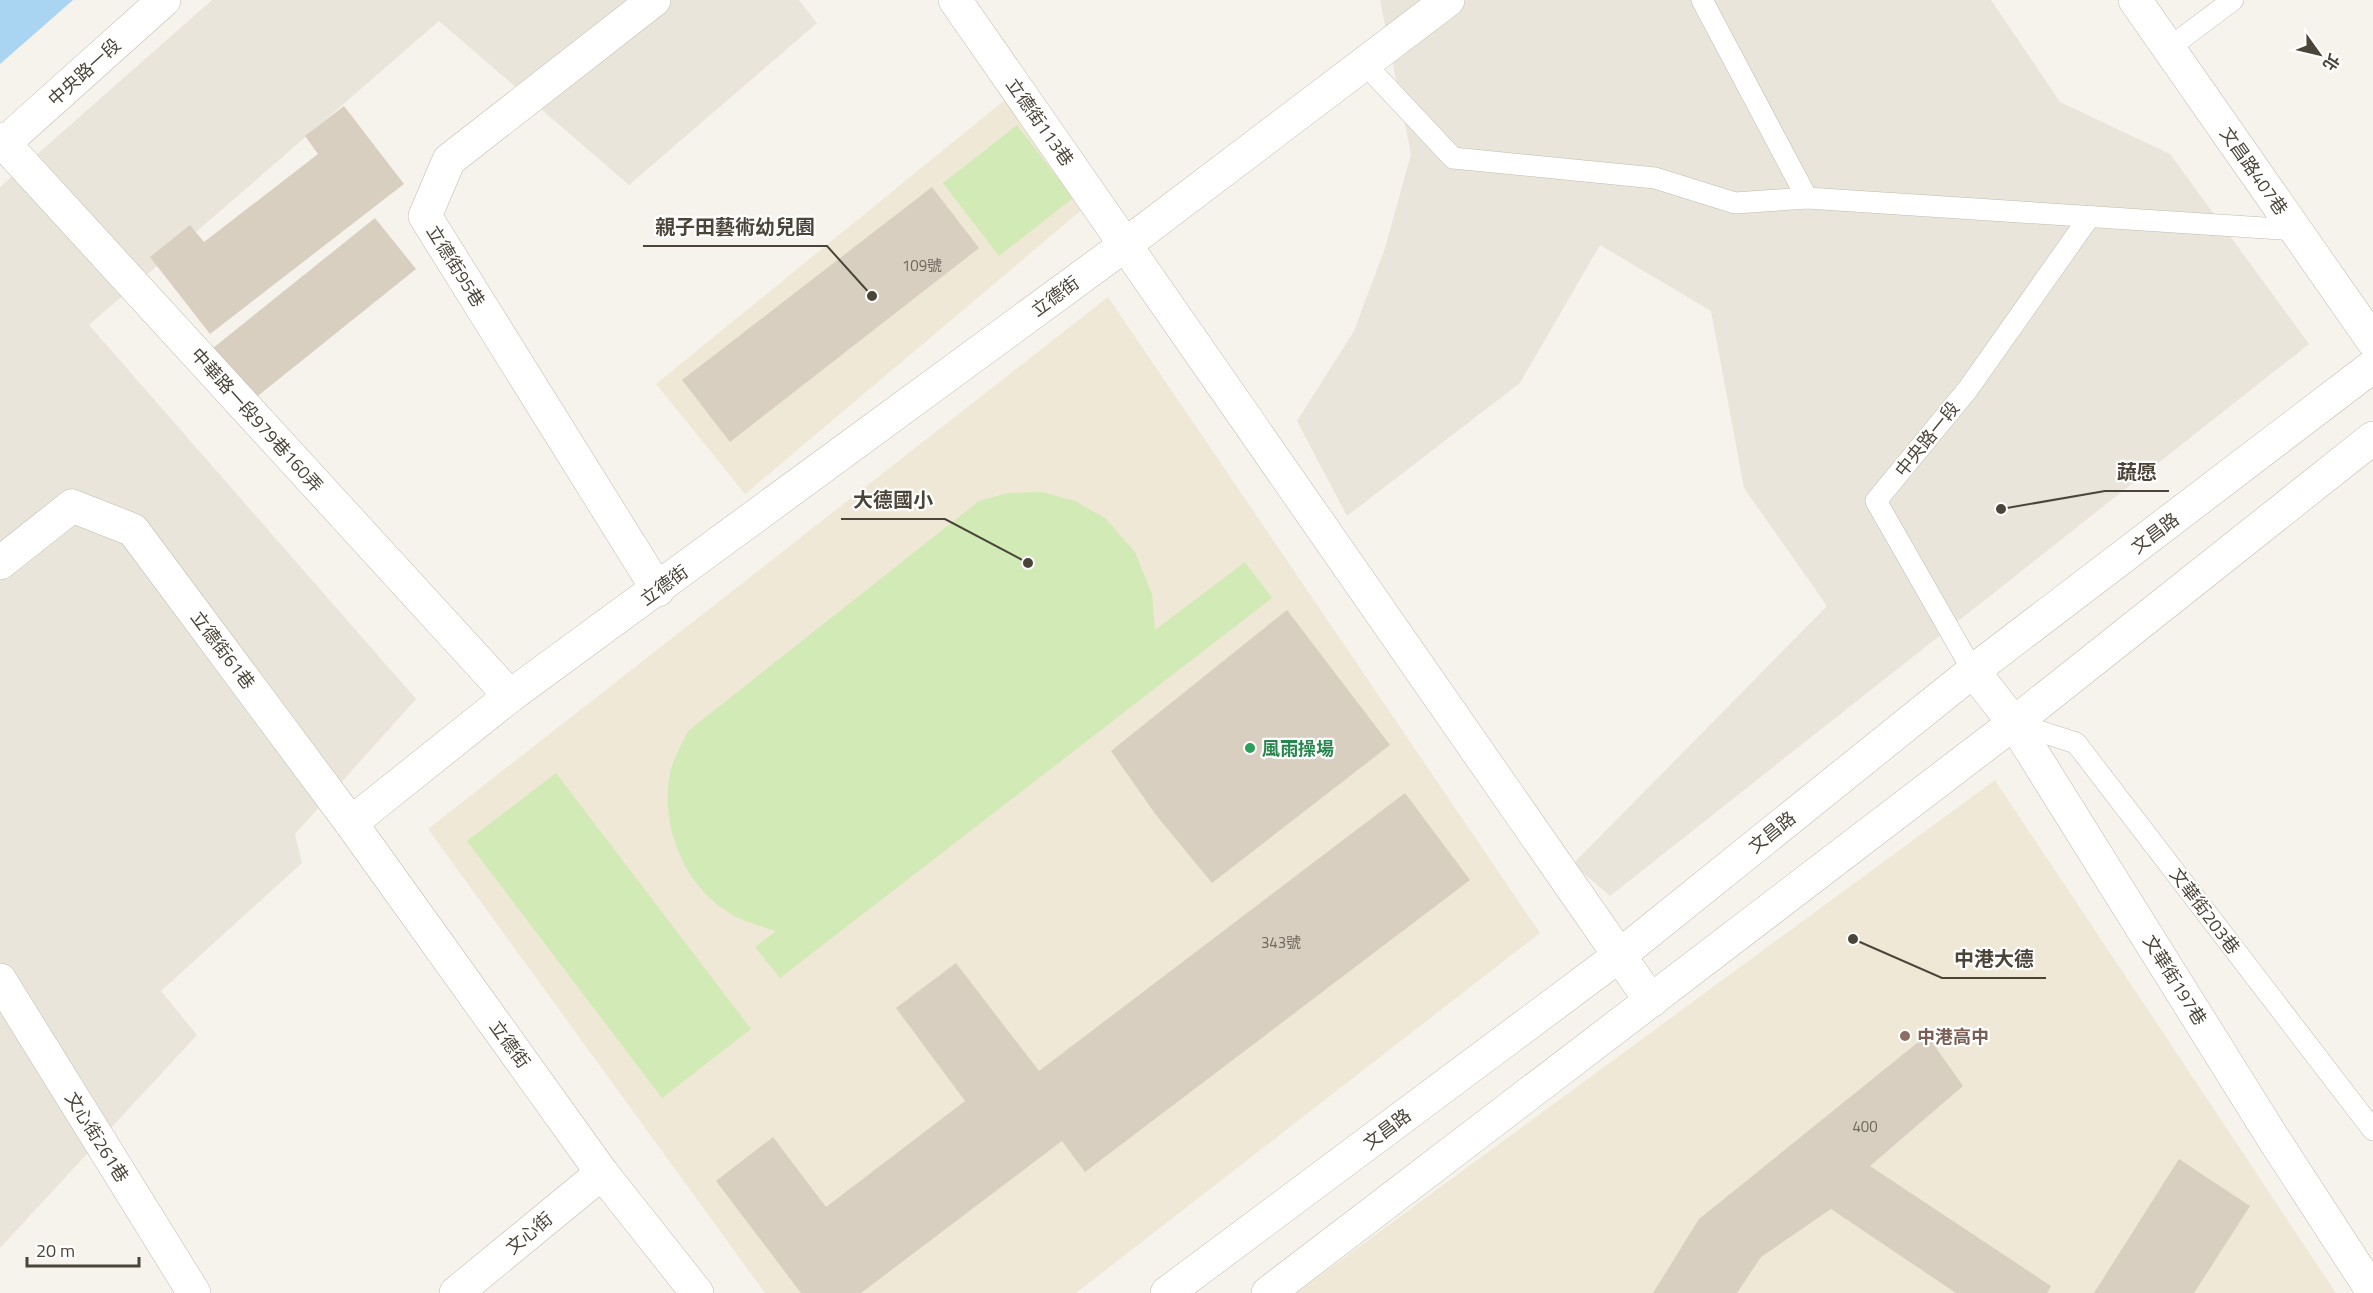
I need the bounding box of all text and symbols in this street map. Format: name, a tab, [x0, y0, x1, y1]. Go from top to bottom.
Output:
north arrow	[2289, 24, 2349, 84]
street label: 中央路一段	[42, 32, 126, 112]
text: 北	[2317, 49, 2346, 76]
street label: 立德街113巷	[1000, 72, 1080, 172]
street label: 文昌路407巷	[2214, 121, 2294, 221]
callout: 親子田藝術幼兒園	[643, 208, 827, 246]
text: 親子田藝術幼兒園	[655, 211, 815, 242]
street label: 立德街95巷	[420, 220, 492, 312]
house number: 109號	[902, 254, 942, 277]
street label: 立德街	[1025, 269, 1085, 323]
street label: 中華路一段979巷160弄	[185, 342, 329, 498]
street label: 中央路一段	[1888, 396, 1966, 482]
callout: 蔬愿	[2105, 453, 2169, 491]
text: 蔬愿	[2117, 456, 2157, 487]
callout: 大德國小	[841, 481, 945, 519]
text: 大德國小	[853, 484, 933, 515]
street label: 文昌路	[2125, 506, 2185, 560]
street label: 立德街	[634, 558, 694, 612]
street label: 立德街61巷	[184, 605, 262, 695]
place label: 風雨操場	[1262, 735, 1334, 762]
marker: 風雨操場	[1243, 741, 1257, 755]
street label: 文昌路	[1743, 805, 1801, 859]
street label: 文華街203巷	[2163, 862, 2247, 960]
street label: 文華街197巷	[2136, 929, 2214, 1031]
house number: 343號	[1261, 931, 1301, 954]
callout: 中港大德	[1942, 940, 2046, 978]
text: 中港大德	[1954, 943, 2034, 974]
street label: 立德街	[483, 1014, 537, 1074]
place label: 中港高中	[1917, 1023, 1989, 1050]
marker: 中港高中	[1898, 1029, 1912, 1043]
street label: 文心街261巷	[58, 1086, 136, 1188]
street label: 文昌路	[1357, 1102, 1417, 1156]
house number: 400	[1852, 1115, 1878, 1138]
street label: 文心街	[500, 1205, 558, 1261]
scale bar	[27, 1230, 140, 1268]
text: 20 m	[36, 1237, 75, 1264]

